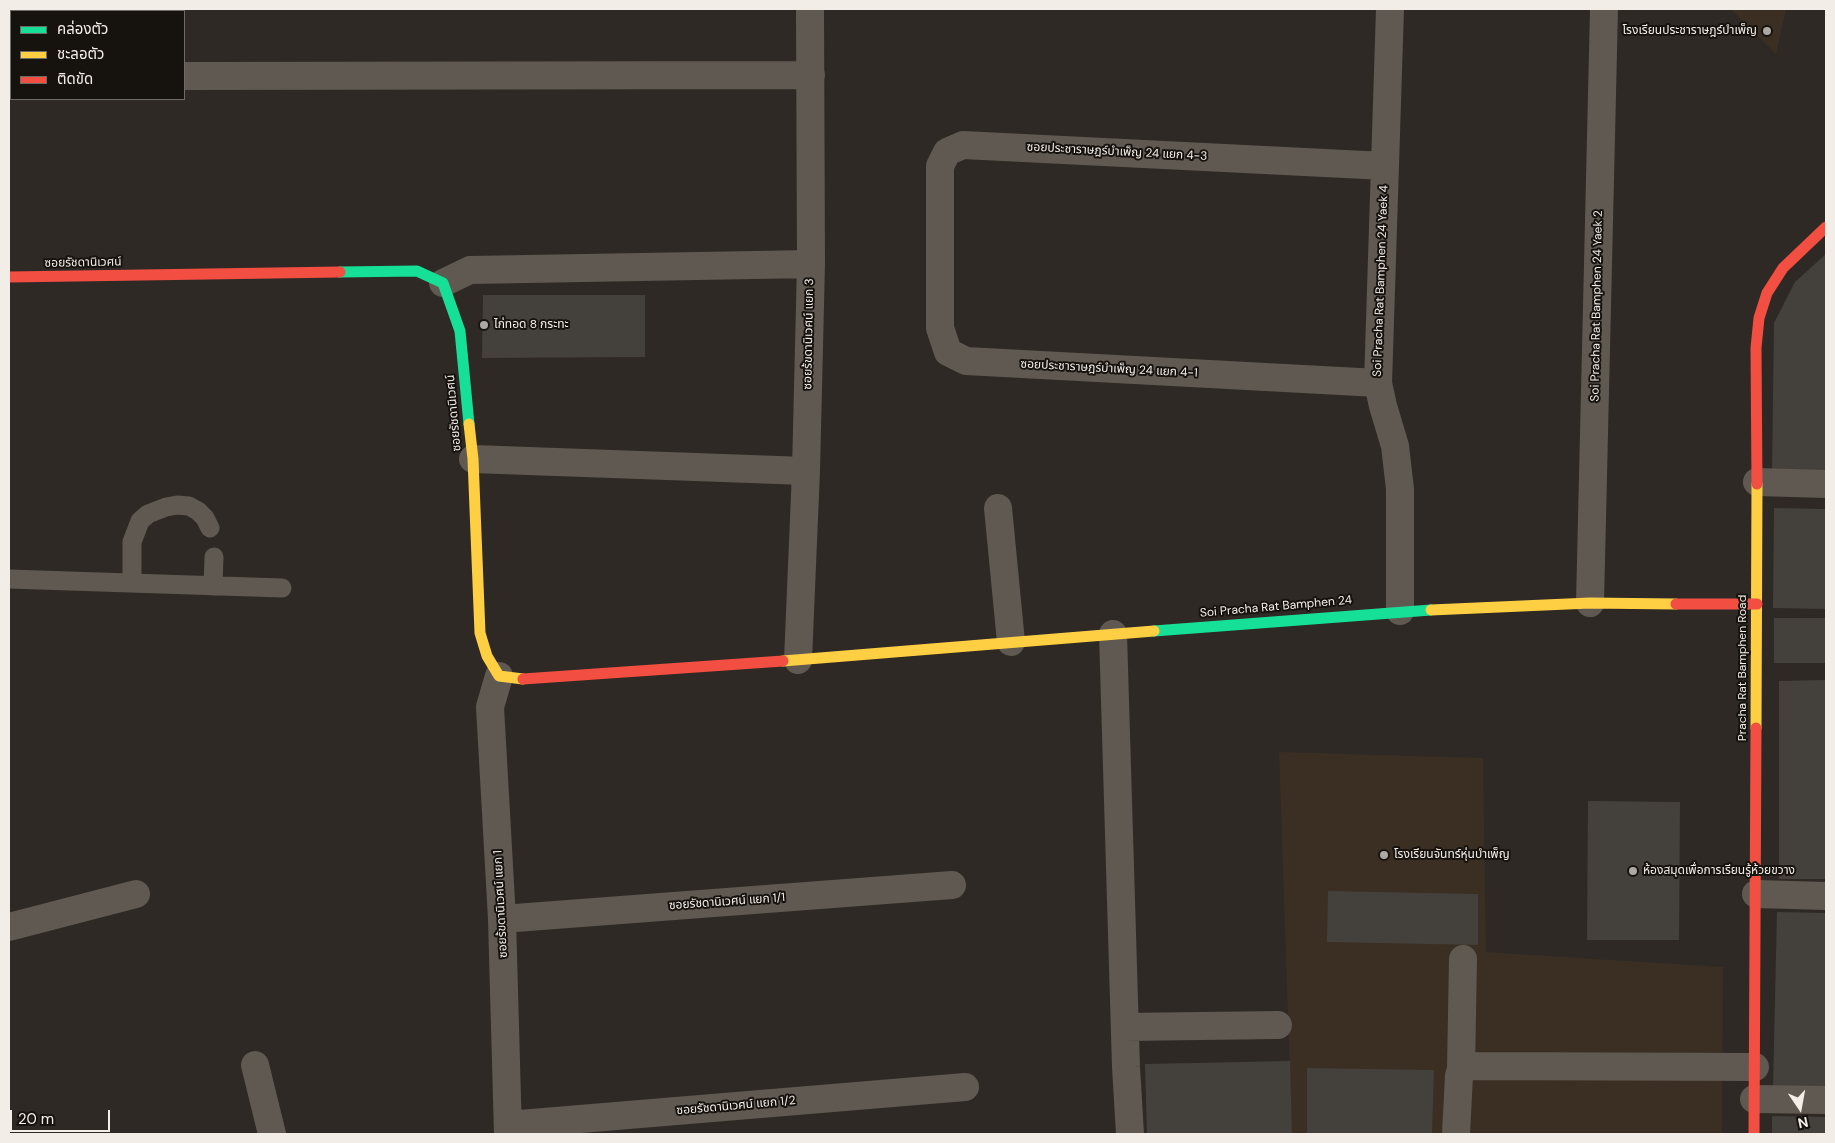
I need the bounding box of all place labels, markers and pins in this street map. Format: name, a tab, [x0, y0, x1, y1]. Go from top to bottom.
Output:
place label: โรงเรียนประชาราษฎร์บำเพ็ญ	[1623, 24, 1757, 38]
marker: โรงเรียนประชาราษฎร์บำเพ็ญ	[1761, 25, 1773, 37]
place label: ไก่ทอด 8 กระทะ	[494, 318, 569, 332]
marker: ไก่ทอด 8 กระทะ	[478, 319, 490, 331]
place label: โรงเรียนจันทร์หุ่นบำเพ็ญ	[1394, 848, 1510, 862]
marker: โรงเรียนจันทร์หุ่นบำเพ็ญ	[1378, 849, 1390, 861]
place label: ห้องสมุดเพื่อการเรียนรู้ห้วยขวาง	[1643, 864, 1795, 878]
marker: ห้องสมุดเพื่อการเรียนรู้ห้วยขวาง	[1627, 865, 1639, 877]

